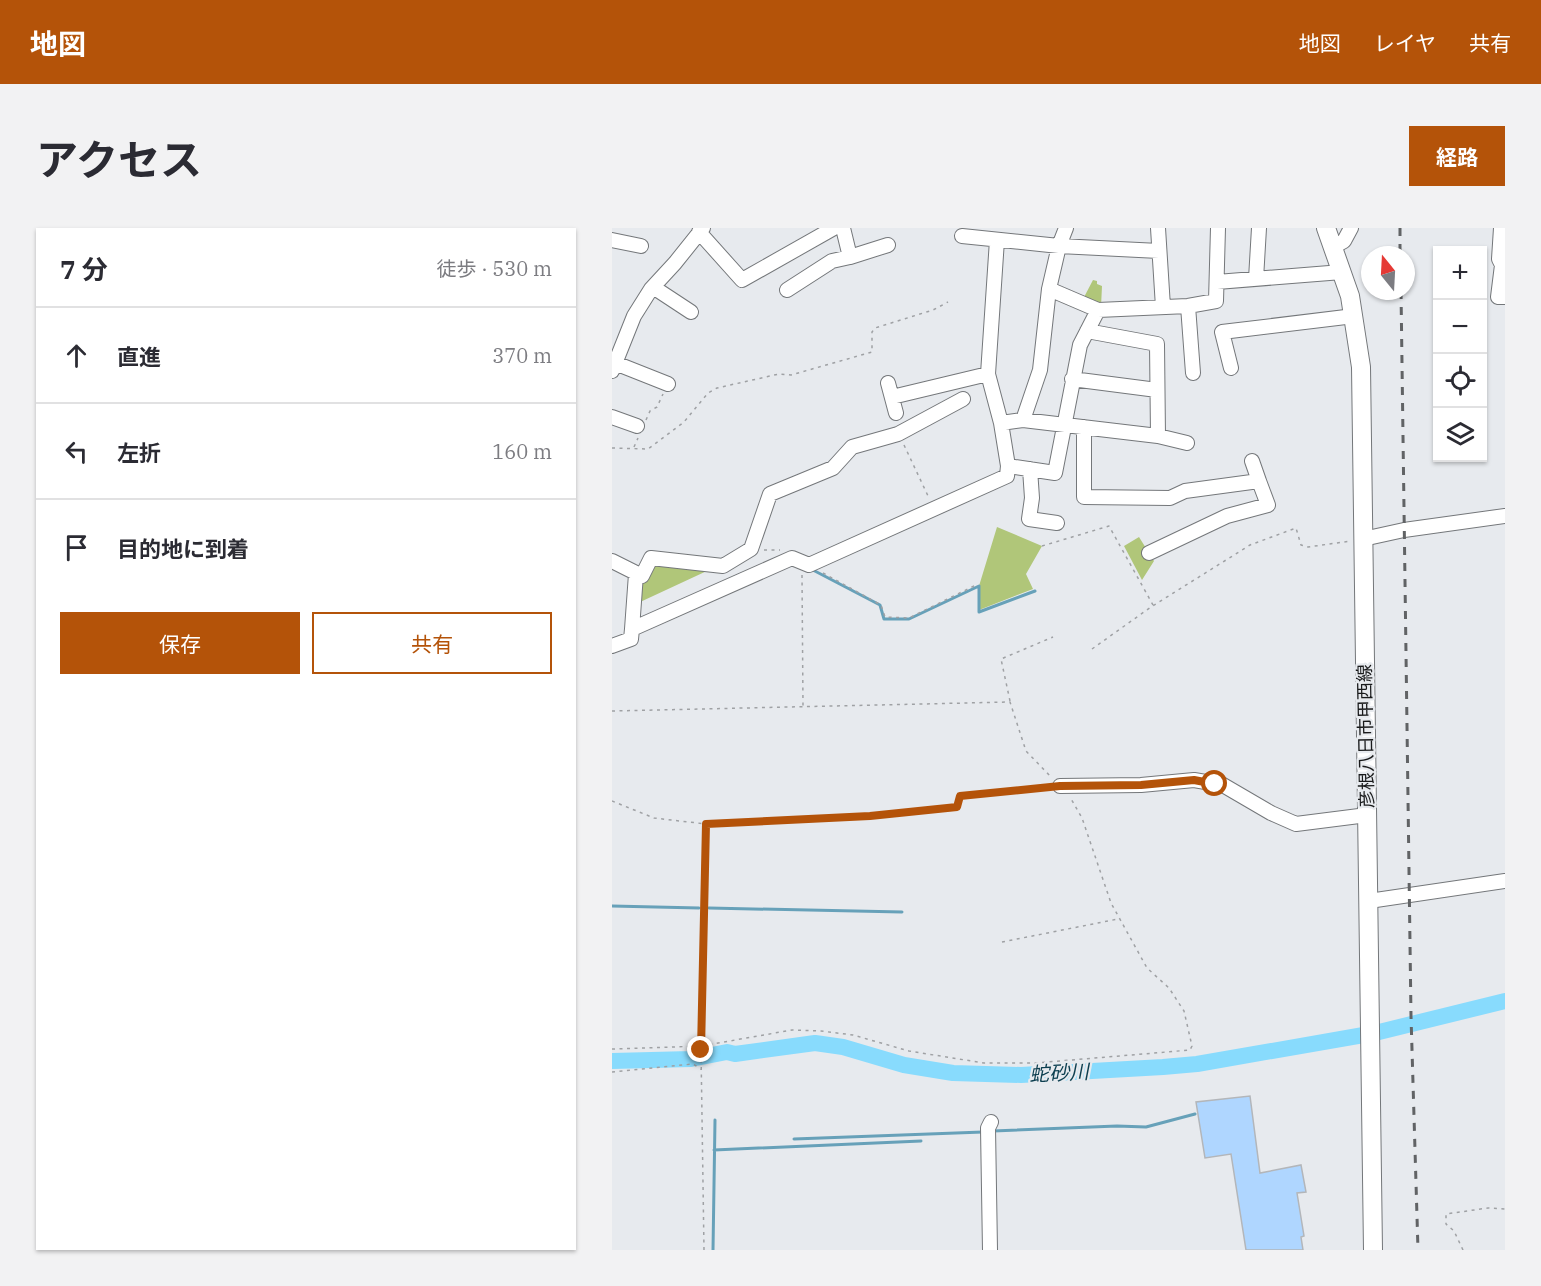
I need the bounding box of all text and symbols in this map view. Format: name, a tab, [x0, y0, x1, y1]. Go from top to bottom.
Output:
text: 地図	[30, 25, 86, 62]
text: 地図	[1299, 29, 1341, 57]
text: レイヤ	[1374, 29, 1436, 57]
text: 共有	[1469, 29, 1511, 57]
button: 経路	[1409, 126, 1505, 186]
text: アクセス	[36, 132, 202, 187]
north arrow	[1361, 246, 1415, 300]
map controls	[1433, 246, 1487, 462]
button: +	[1433, 246, 1487, 300]
text: 7 分	[60, 252, 108, 286]
text: 徒歩 · 530 m	[437, 255, 552, 282]
button: −	[1433, 300, 1487, 354]
icon: ahead	[60, 339, 93, 372]
text: 直進	[117, 342, 161, 371]
text: 370 m	[492, 342, 552, 369]
button: locate	[1433, 354, 1487, 408]
button: layers	[1433, 408, 1487, 462]
icon: left	[60, 435, 93, 468]
text: 左折	[117, 438, 161, 467]
text: 160 m	[492, 438, 552, 465]
icon: arrive	[60, 531, 93, 564]
text: 目的地に到着	[117, 534, 249, 563]
button: 保存	[60, 612, 300, 674]
button: 共有	[312, 612, 552, 674]
street label: 彦根八日市甲西線	[1353, 664, 1378, 808]
route start	[1201, 770, 1227, 796]
route end	[687, 1036, 713, 1062]
water label: 蛇砂川	[1028, 1057, 1092, 1088]

